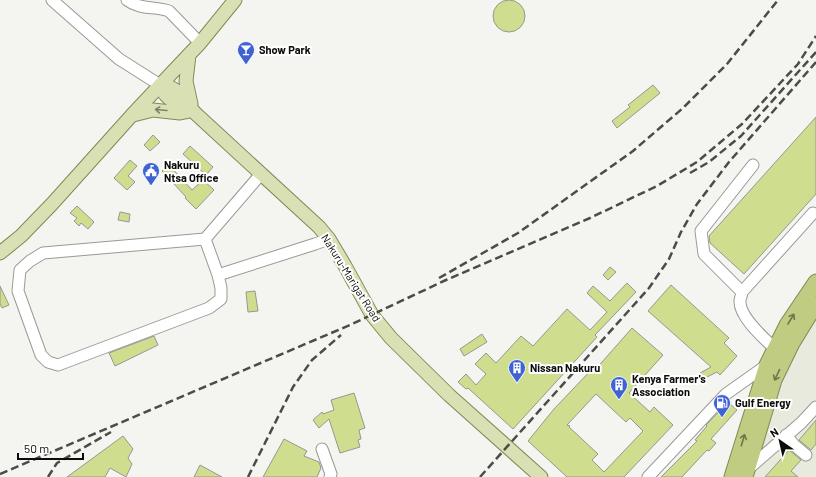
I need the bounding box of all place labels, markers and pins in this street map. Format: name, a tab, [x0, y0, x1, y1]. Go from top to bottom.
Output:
bar icon: Show Park	[236, 40, 256, 65]
place label: Show Park	[259, 43, 311, 56]
place label: Nakuru Ntsa Office	[164, 158, 218, 184]
public building icon: Nakuru Ntsa Office	[141, 161, 161, 186]
building icon: Nissan Nakuru	[507, 358, 527, 383]
place label: Nissan Nakuru	[530, 361, 600, 374]
place label: Kenya Farmer's Association	[632, 372, 706, 398]
building icon: Kenya Farmer's Association	[609, 375, 629, 400]
fuel station icon: Gulf Energy	[712, 393, 732, 418]
place label: Gulf Energy	[735, 396, 791, 409]

